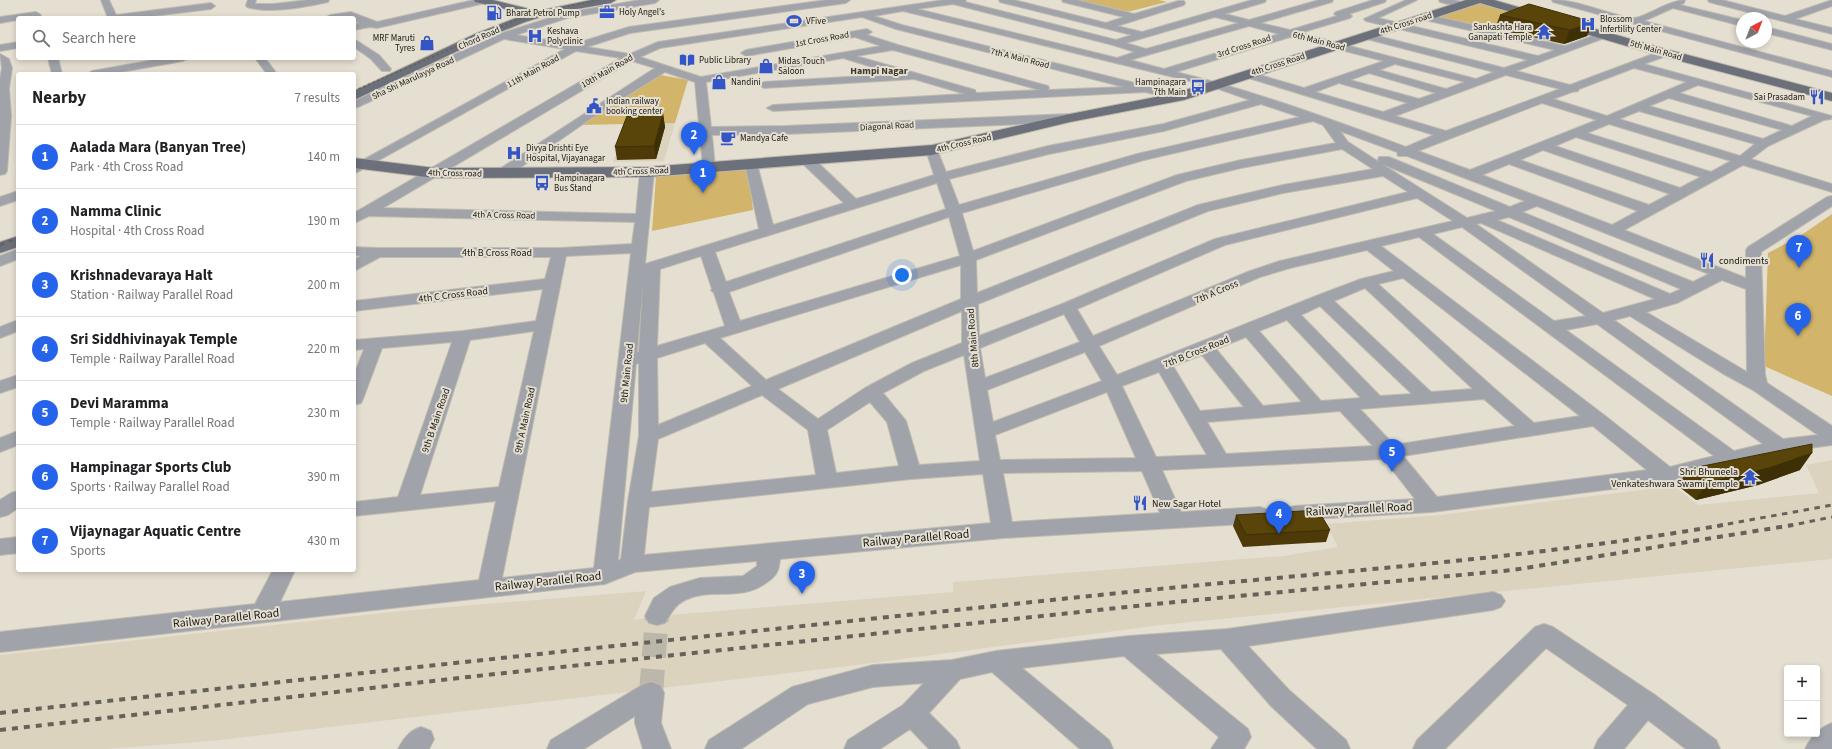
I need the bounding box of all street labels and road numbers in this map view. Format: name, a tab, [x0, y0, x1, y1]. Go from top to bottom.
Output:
street label: 4th Cross road	[1379, 9, 1434, 38]
street label: Chord Road	[456, 24, 502, 53]
street label: 1st Cross Road	[794, 28, 850, 51]
street label: 6th Main Road	[1291, 28, 1346, 55]
street label: 3rd Cross Road	[1216, 32, 1273, 61]
street label: 5th Main Road	[1628, 37, 1683, 64]
street label: 7th A Main Road	[989, 45, 1051, 72]
street label: 4th Cross Road	[1250, 50, 1307, 79]
street label: 10th Main Road	[579, 51, 636, 92]
street label: 11th Main Road	[505, 52, 562, 91]
street label: Sha Shi Marulayya Road	[370, 54, 457, 103]
street label: Diagonal Road	[859, 119, 915, 134]
street label: 4th Cross Road	[935, 131, 993, 156]
street label: 4th Cross Road	[613, 164, 669, 179]
street label: 4th Cross road	[428, 167, 482, 180]
street label: 4th A Cross Road	[473, 208, 535, 223]
street label: 4th B Cross Road	[462, 246, 532, 260]
street label: 7th A Cross	[1192, 276, 1240, 307]
street label: 4th C Cross Road	[418, 284, 489, 306]
street label: 8th Main Road	[963, 308, 983, 368]
street label: 7th B Cross Road	[1161, 332, 1231, 372]
street label: 9th Main Road	[617, 343, 637, 403]
street label: 9th B Main Road	[418, 386, 454, 454]
street label: 9th A Main Road	[511, 386, 539, 454]
street label: Railway Parallel Road	[1305, 498, 1413, 521]
street label: Railway Parallel Road	[862, 525, 970, 552]
street label: Railway Parallel Road	[494, 567, 602, 596]
street label: Railway Parallel Road	[172, 604, 280, 633]

